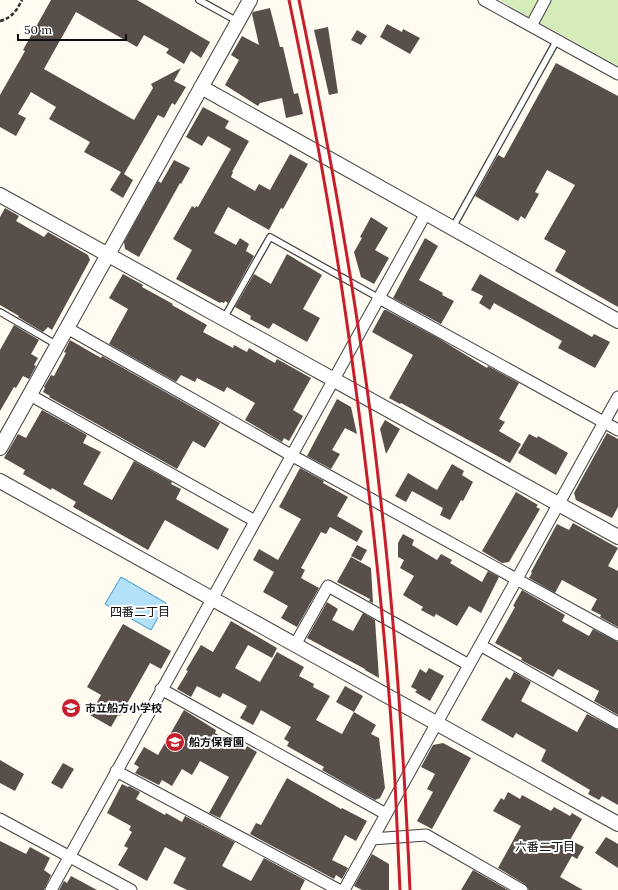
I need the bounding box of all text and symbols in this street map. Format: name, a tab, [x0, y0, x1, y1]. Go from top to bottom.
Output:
scale bar	[18, 16, 126, 42]
text: 50 m	[24, 22, 52, 37]
district label: 四番二丁目	[110, 604, 170, 619]
school or university icon: 市立船方小学校	[60, 697, 82, 719]
place label: 市立船方小学校	[85, 701, 162, 715]
school or university icon: 船方保育園	[164, 731, 186, 753]
place label: 船方保育園	[189, 735, 244, 749]
district label: 六番二丁目	[515, 839, 575, 854]

